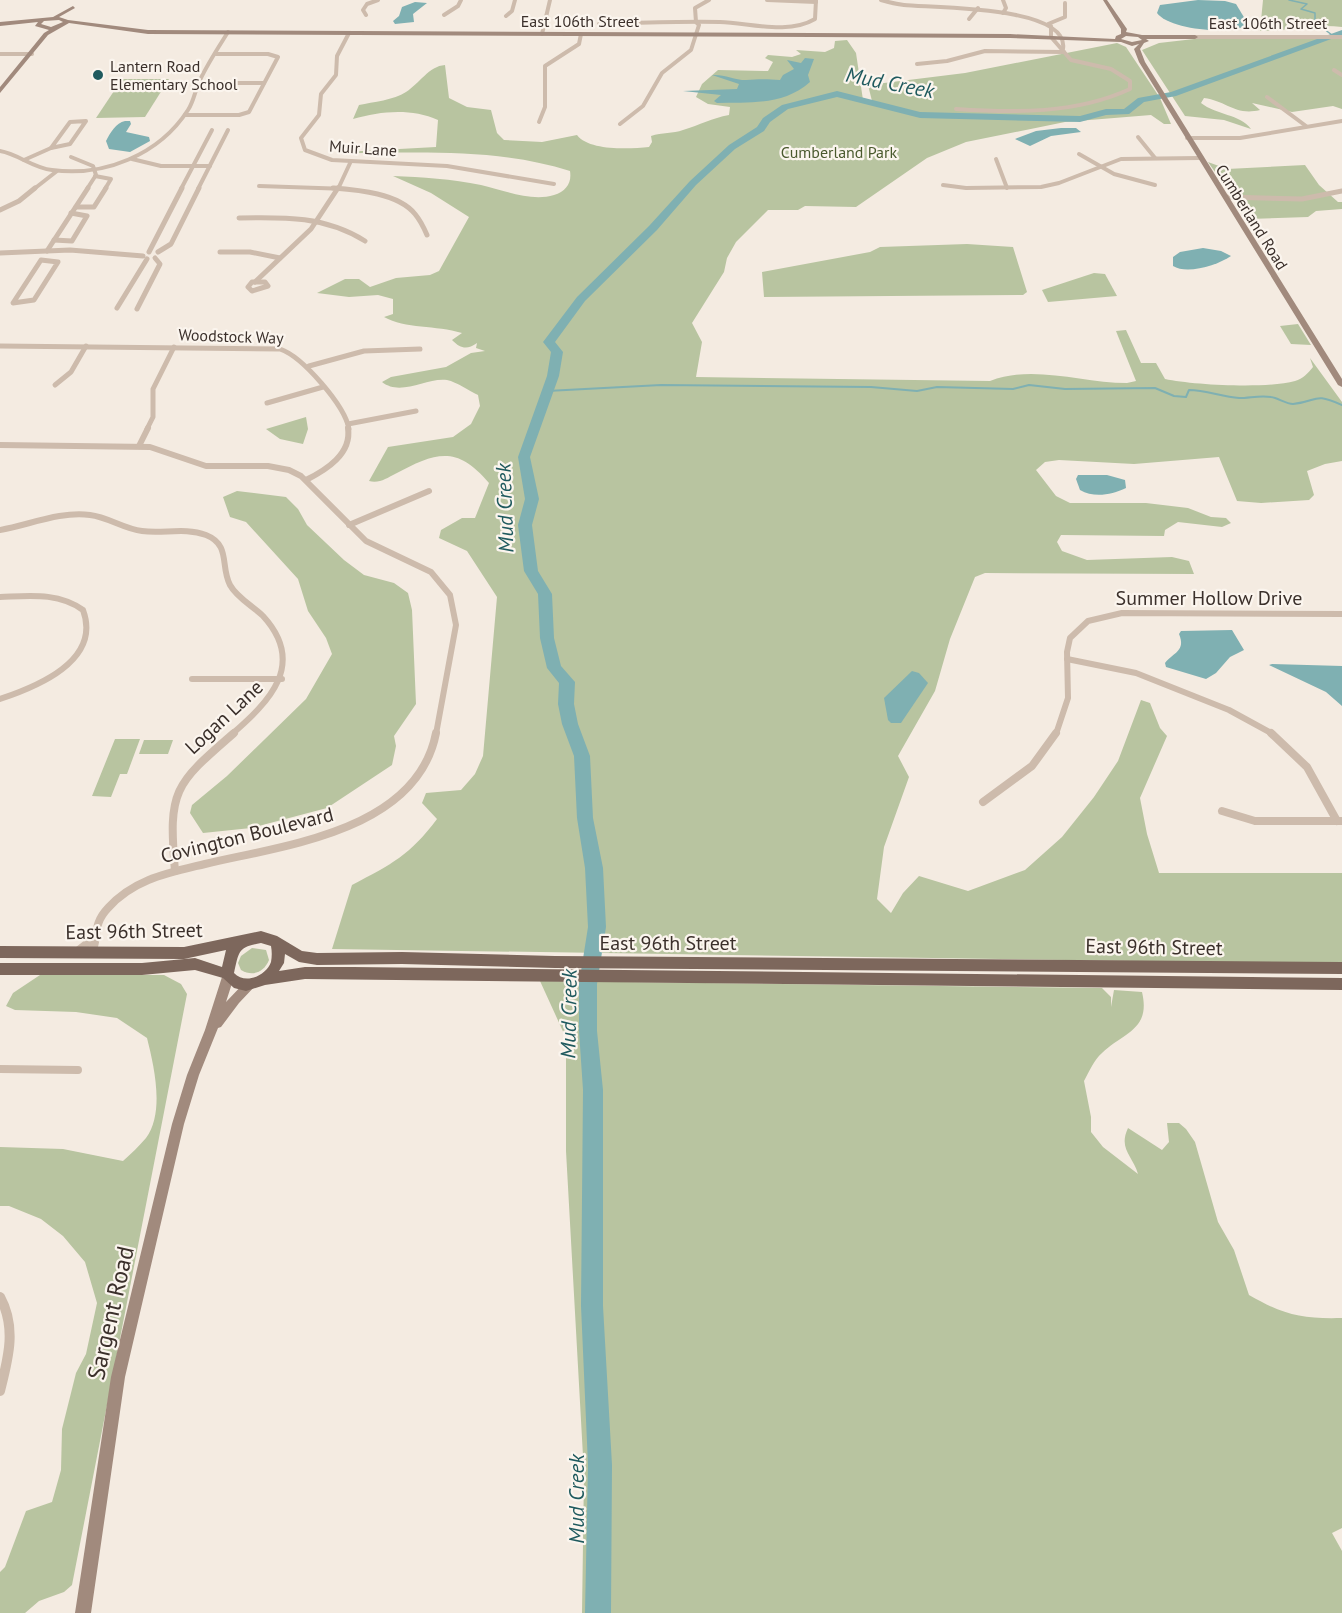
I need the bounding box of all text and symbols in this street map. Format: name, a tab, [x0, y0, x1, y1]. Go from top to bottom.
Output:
street label: East 106th Street	[521, 11, 640, 31]
street label: East 106th Street	[1209, 13, 1328, 33]
place label: Lantern Road Elementary School	[110, 56, 238, 94]
water label: Mud Creek	[844, 61, 938, 105]
marker: Lantern Road Elementary School	[91, 68, 105, 82]
street label: Muir Lane	[328, 136, 398, 160]
park label: Cumberland Park	[781, 142, 898, 162]
street label: Cumberland Road	[1212, 160, 1292, 274]
street label: Woodstock Way	[178, 324, 284, 348]
water label: Mud Creek	[489, 461, 520, 553]
street label: Summer Hollow Drive	[1116, 585, 1302, 611]
street label: Logan Lane	[179, 674, 269, 760]
street label: Covington Boulevard	[158, 801, 336, 869]
street label: East 96th Street	[65, 917, 203, 945]
street label: East 96th Street	[599, 930, 737, 956]
street label: East 96th Street	[1085, 933, 1223, 961]
water label: Mud Creek	[554, 968, 583, 1059]
street label: Sargent Road	[80, 1243, 141, 1383]
water label: Mud Creek	[563, 1453, 590, 1544]

